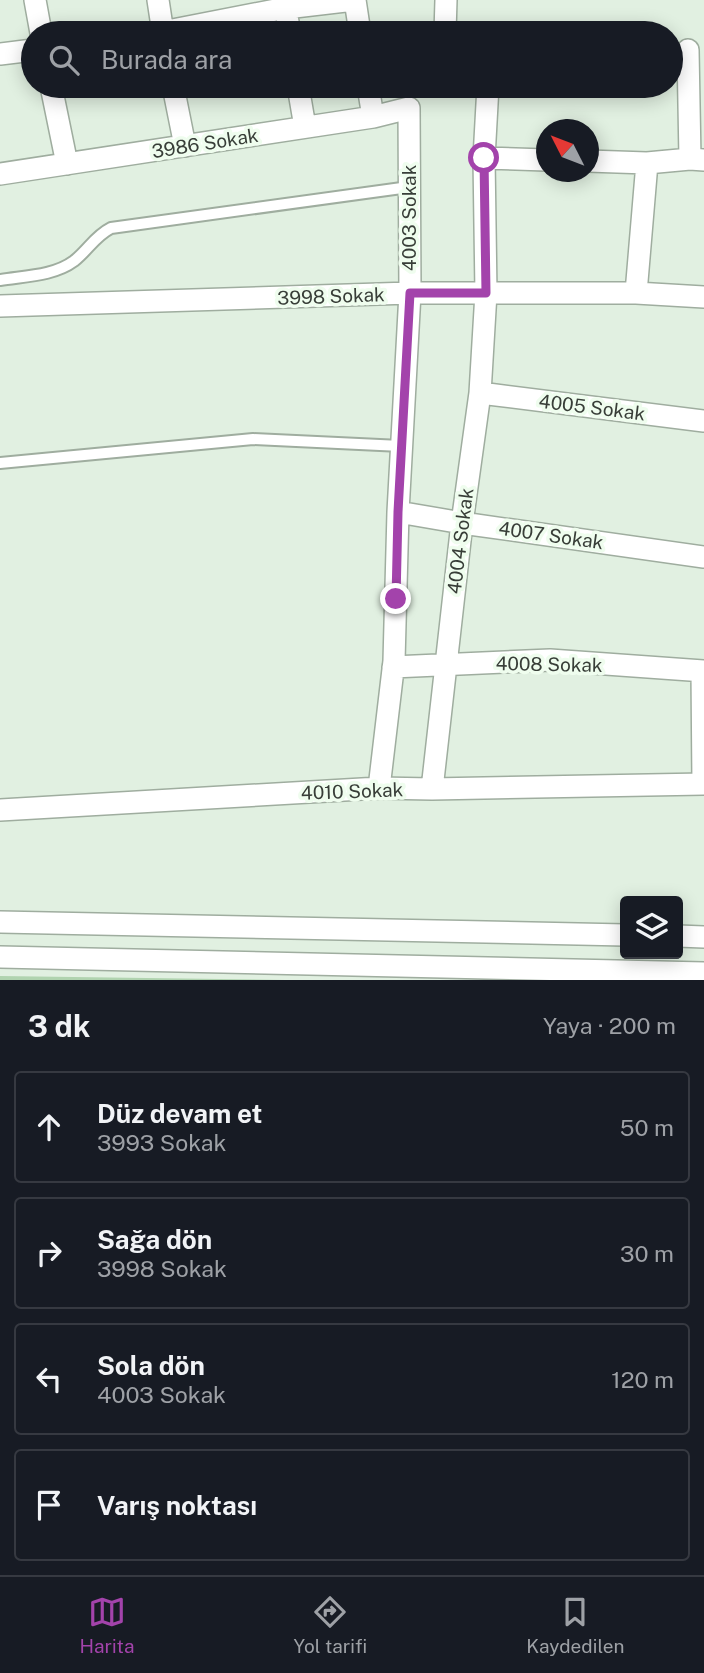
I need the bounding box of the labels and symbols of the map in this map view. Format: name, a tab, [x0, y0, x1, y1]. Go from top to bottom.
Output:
north arrow	[536, 119, 599, 182]
street label: 3986 Sokak	[150, 124, 260, 162]
route start	[468, 142, 499, 173]
street label: 4003 Sokak	[398, 164, 420, 271]
street label: 3998 Sokak	[277, 283, 385, 309]
street label: 4005 Sokak	[538, 390, 647, 424]
street label: 4004 Sokak	[443, 486, 477, 595]
street label: 4007 Sokak	[497, 517, 605, 553]
route end	[380, 583, 411, 614]
street label: 4008 Sokak	[495, 652, 603, 676]
street label: 4010 Sokak	[300, 778, 404, 804]

